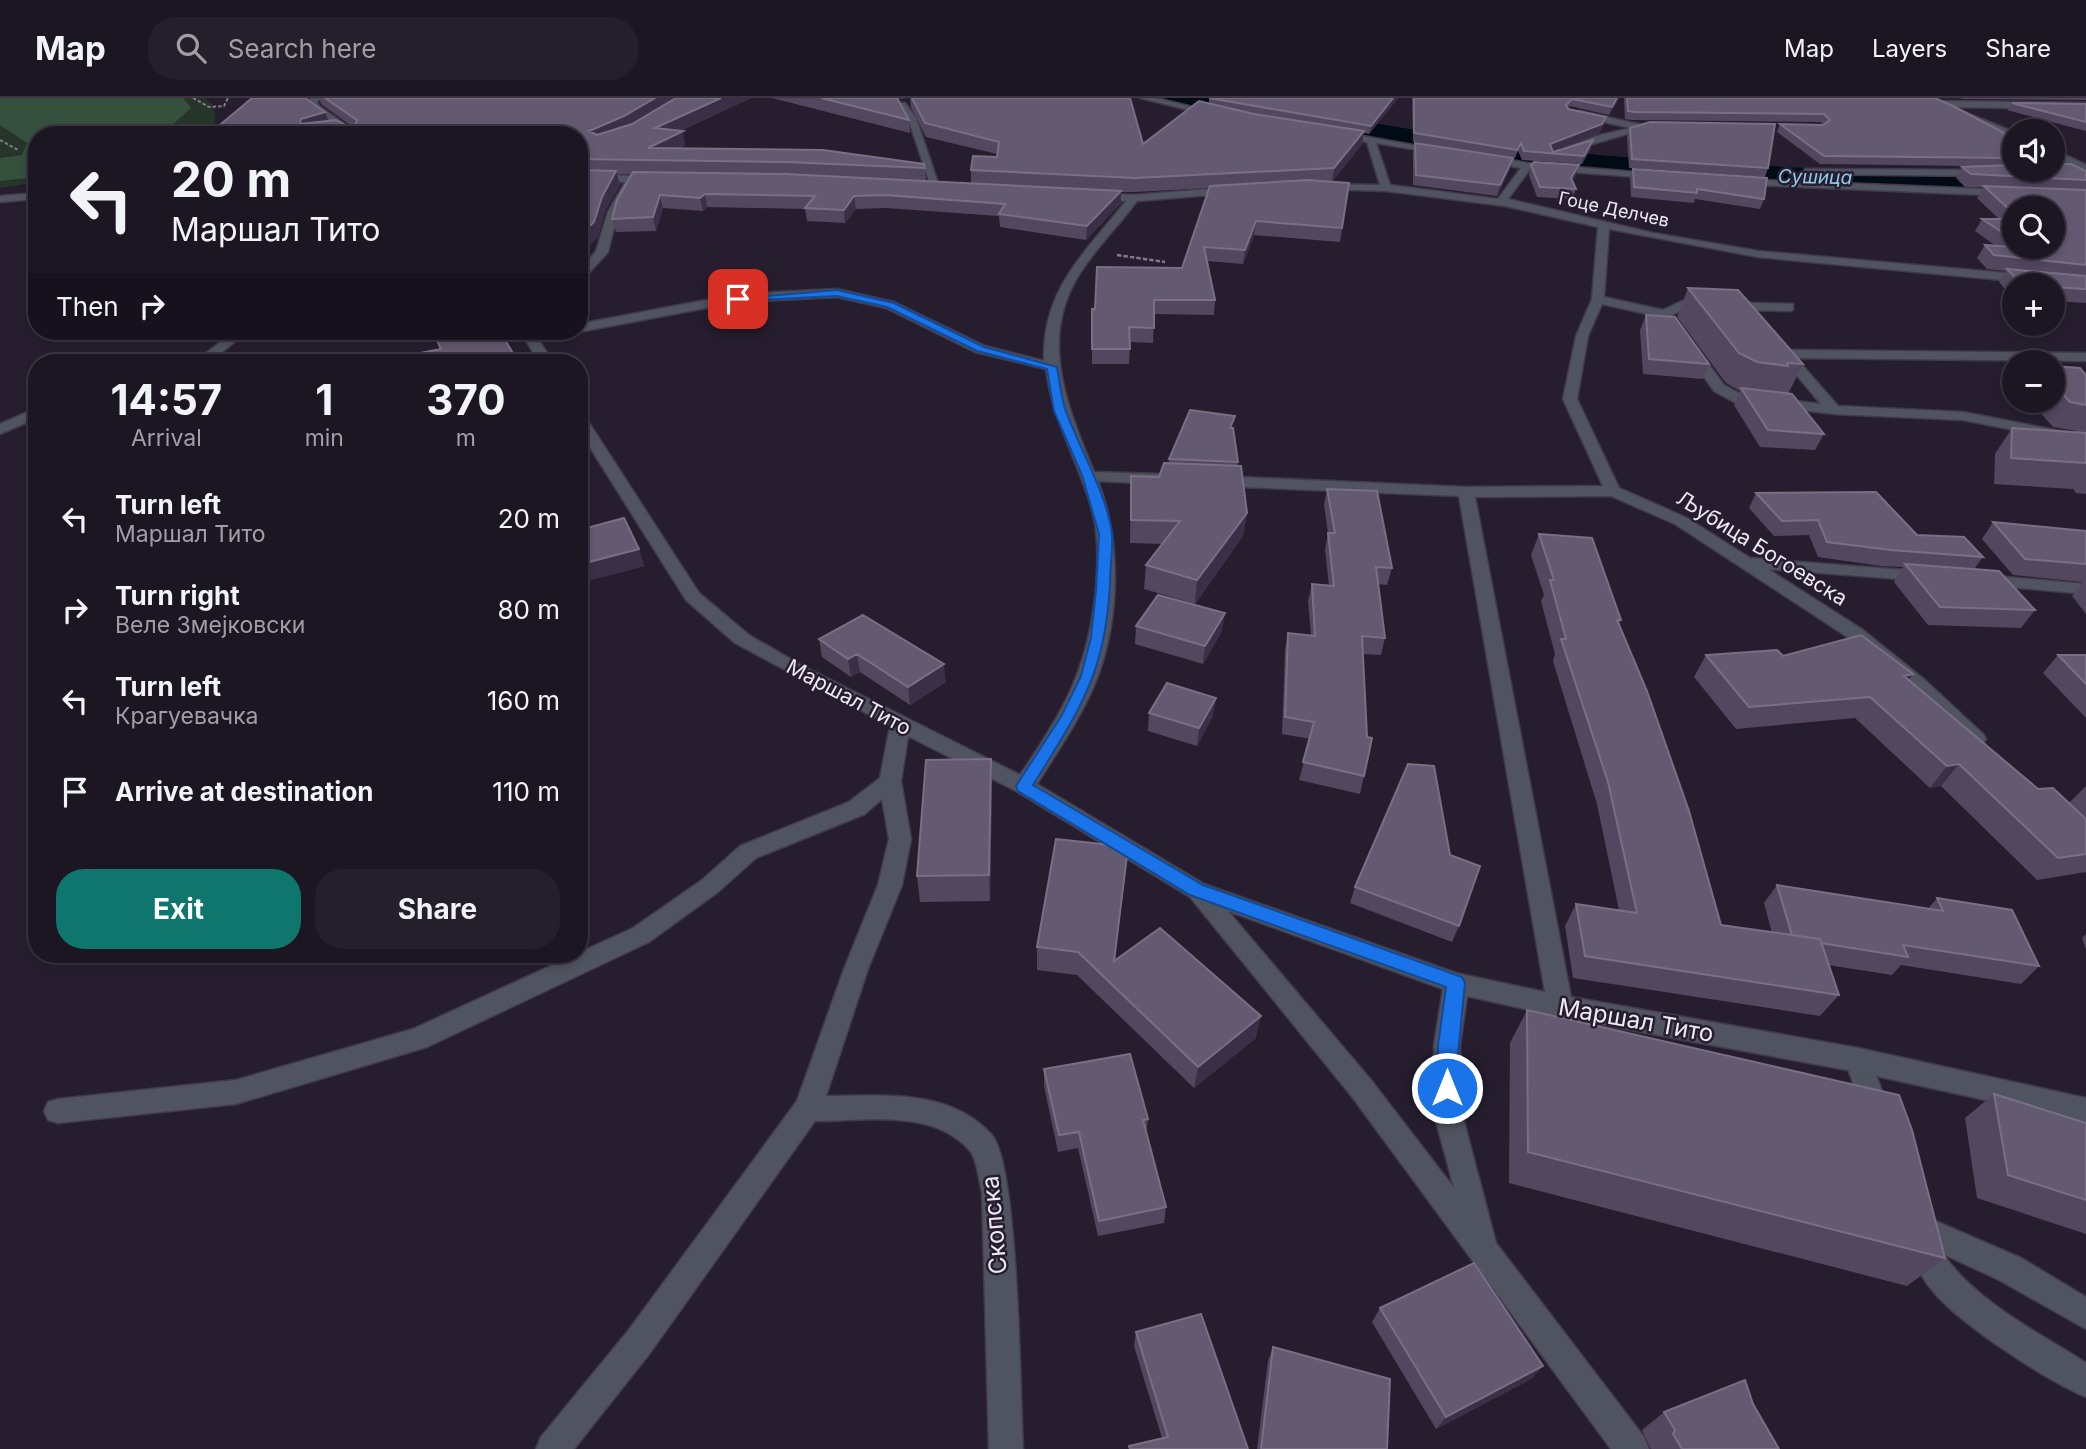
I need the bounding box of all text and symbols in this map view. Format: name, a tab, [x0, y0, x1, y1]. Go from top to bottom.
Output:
search box	[148, 17, 638, 80]
text: Map	[35, 28, 106, 68]
icon: search	[172, 29, 210, 67]
text: Search here	[228, 33, 376, 64]
text: Map	[1784, 34, 1834, 63]
text: Layers	[1872, 34, 1947, 63]
text: Share	[1985, 34, 2051, 63]
map controls	[2002, 119, 2065, 413]
button: sound	[2002, 119, 2065, 182]
text: 20 m	[171, 150, 291, 209]
icon: left	[56, 154, 147, 245]
water label: Сушица	[1778, 165, 1853, 189]
street label: Гоце Делчев	[1557, 187, 1671, 231]
button: search	[2002, 196, 2065, 259]
text: Маршал Тито	[171, 210, 380, 249]
pin	[708, 269, 768, 329]
button: +	[2002, 273, 2065, 336]
icon: arrive	[719, 280, 757, 318]
icon: right	[133, 287, 171, 325]
text: Then	[56, 291, 119, 322]
button: −	[2002, 350, 2065, 413]
text: 14:57	[110, 374, 222, 425]
text: 1	[315, 374, 333, 425]
text: 370	[426, 374, 506, 425]
text: Arrival	[131, 424, 202, 452]
text: min	[305, 424, 344, 452]
text: m	[456, 424, 476, 452]
street label: Љубица Богоевска	[1672, 485, 1852, 611]
text: Turn left	[115, 489, 221, 520]
icon: left	[56, 500, 94, 538]
text: 20 m	[498, 503, 560, 534]
text: Маршал Тито	[115, 520, 266, 548]
text: Turn right	[115, 580, 240, 611]
icon: right	[56, 591, 94, 629]
text: 80 m	[497, 594, 560, 625]
text: Веле Змејковски	[115, 611, 305, 639]
street label: Маршал Тито	[782, 654, 916, 740]
text: Turn left	[115, 671, 221, 702]
icon: left	[56, 682, 94, 720]
text: 160 m	[487, 685, 560, 716]
text: Крагуевачка	[115, 702, 259, 730]
icon: arrive	[56, 773, 94, 811]
text: Arrive at destination	[115, 776, 374, 807]
text: 110 m	[492, 776, 560, 807]
button: Exit	[56, 869, 301, 949]
button: Share	[315, 869, 560, 949]
street label: Маршал Тито	[1556, 992, 1716, 1048]
position arrow	[1410, 1051, 1484, 1125]
street label: Скопска	[975, 1175, 1013, 1275]

